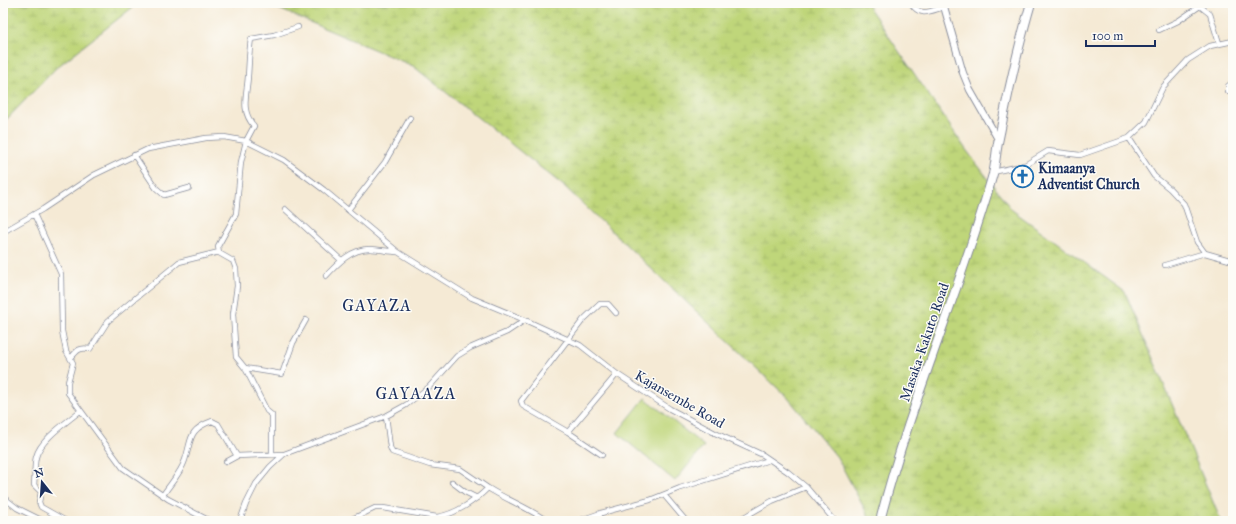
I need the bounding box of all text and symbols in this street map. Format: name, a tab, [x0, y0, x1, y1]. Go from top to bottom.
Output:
scale bar	[1086, 22, 1155, 48]
text: 100 m	[1092, 29, 1123, 43]
place label: Kimaanya Adventist Church	[1037, 160, 1140, 193]
church icon: Kimaanya Adventist Church	[1010, 163, 1036, 189]
street label: Masaka-Kakuto Road	[896, 281, 953, 404]
district label: GAYAZA	[342, 296, 412, 315]
street label: Kajansembe Road	[632, 367, 728, 432]
district label: GAYAAZA	[375, 384, 457, 403]
north arrow	[22, 462, 62, 502]
text: N	[33, 465, 46, 480]

